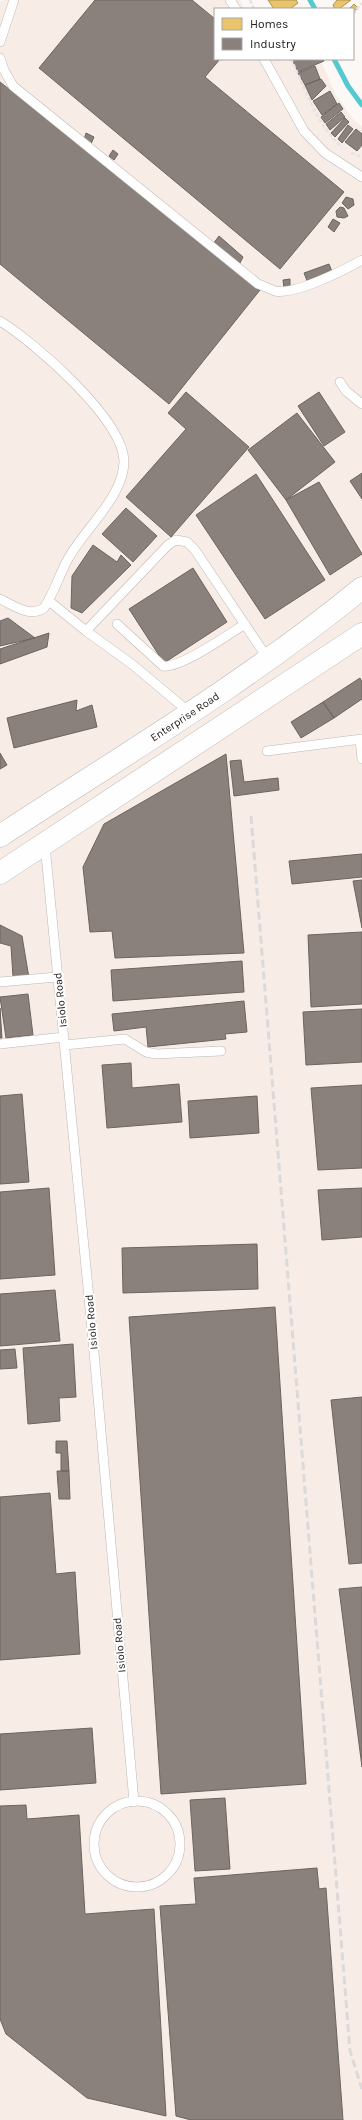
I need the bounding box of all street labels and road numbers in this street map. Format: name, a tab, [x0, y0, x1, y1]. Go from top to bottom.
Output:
street label: Enterprise Road	[148, 689, 222, 744]
street label: Isiolo Road	[51, 972, 70, 1028]
street label: Isiolo Road	[83, 1294, 100, 1350]
street label: Isiolo Road	[111, 1617, 128, 1673]

